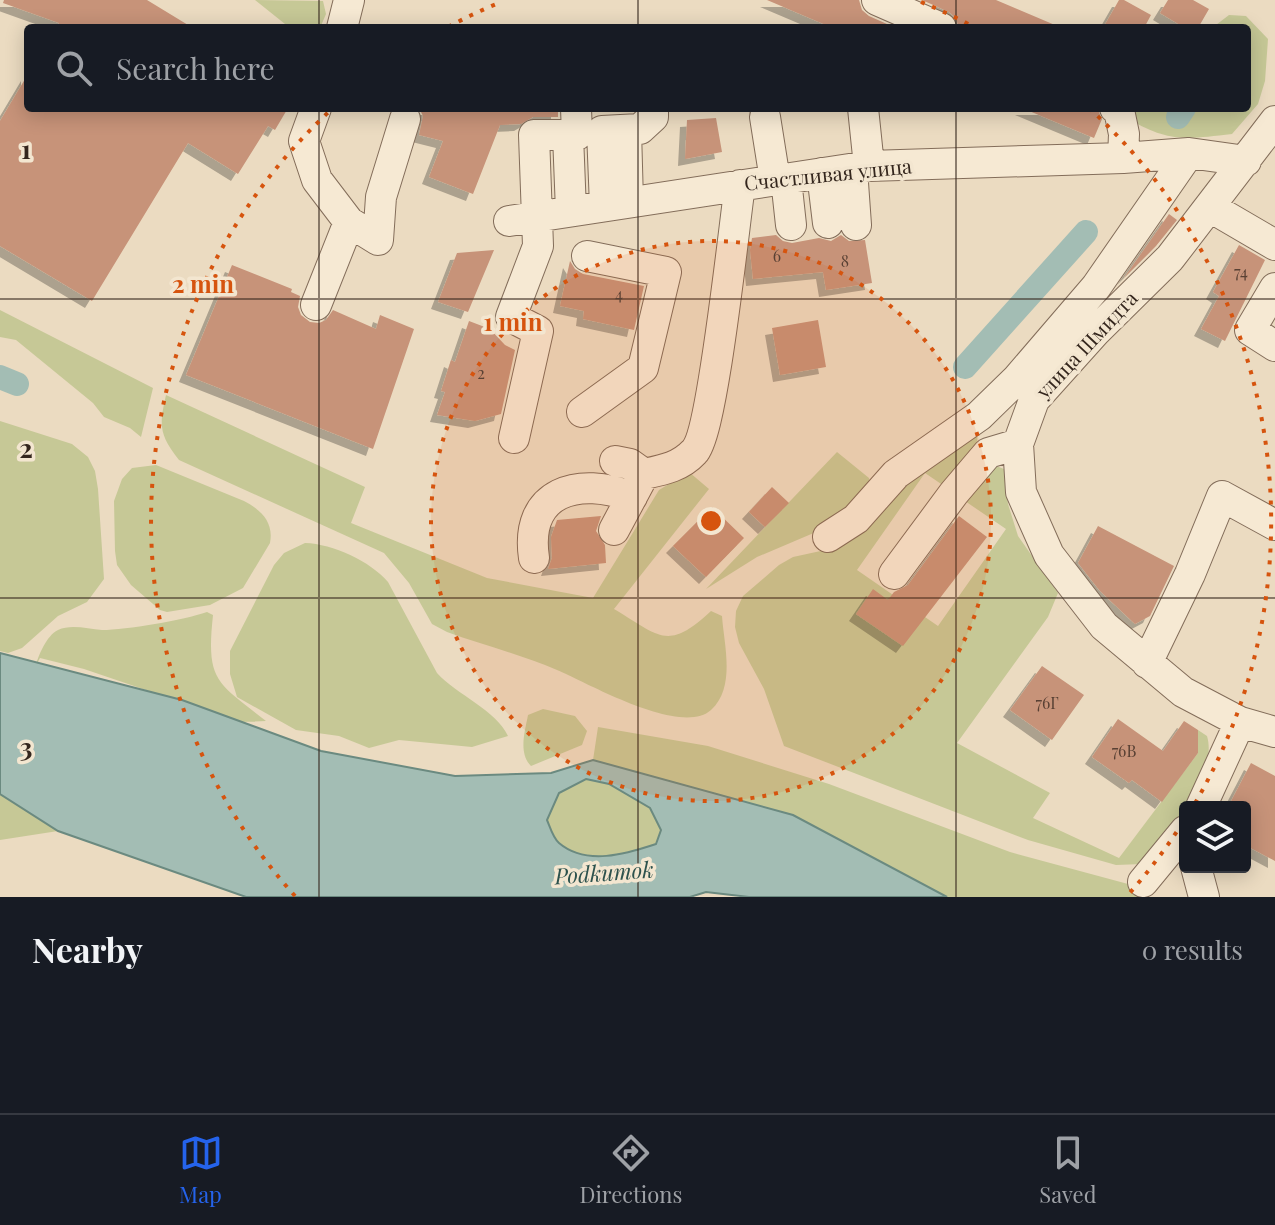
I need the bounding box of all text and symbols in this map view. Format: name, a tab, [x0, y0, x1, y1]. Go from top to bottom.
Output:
search box	[24, 24, 1251, 112]
icon: search	[52, 46, 96, 90]
text: Search here	[116, 48, 275, 88]
text: 1	[21, 131, 31, 166]
street label: Счастливая улица	[743, 151, 913, 196]
house number: 6	[773, 245, 781, 266]
house number: 8	[841, 250, 849, 271]
house number: 74	[1234, 261, 1248, 282]
text: 2 min	[172, 267, 234, 299]
house number: 4	[615, 283, 623, 304]
street label: улица Шмидта	[1029, 285, 1143, 404]
text: 1 min	[484, 305, 543, 337]
house number: 2	[477, 362, 485, 383]
text: 2	[19, 430, 33, 465]
centre of rings	[697, 507, 725, 535]
house number: 76Г	[1035, 692, 1059, 713]
text: 3	[20, 729, 32, 764]
house number: 76В	[1112, 740, 1136, 761]
map controls	[1179, 801, 1251, 873]
button: layers	[1179, 801, 1251, 873]
water label: Podkumok	[552, 854, 654, 890]
text: Nearby	[32, 926, 143, 972]
text: 0 results	[1142, 932, 1243, 967]
tab: Map	[179, 1131, 223, 1209]
tab: Directions	[580, 1131, 682, 1209]
tab: Saved	[1039, 1131, 1097, 1209]

